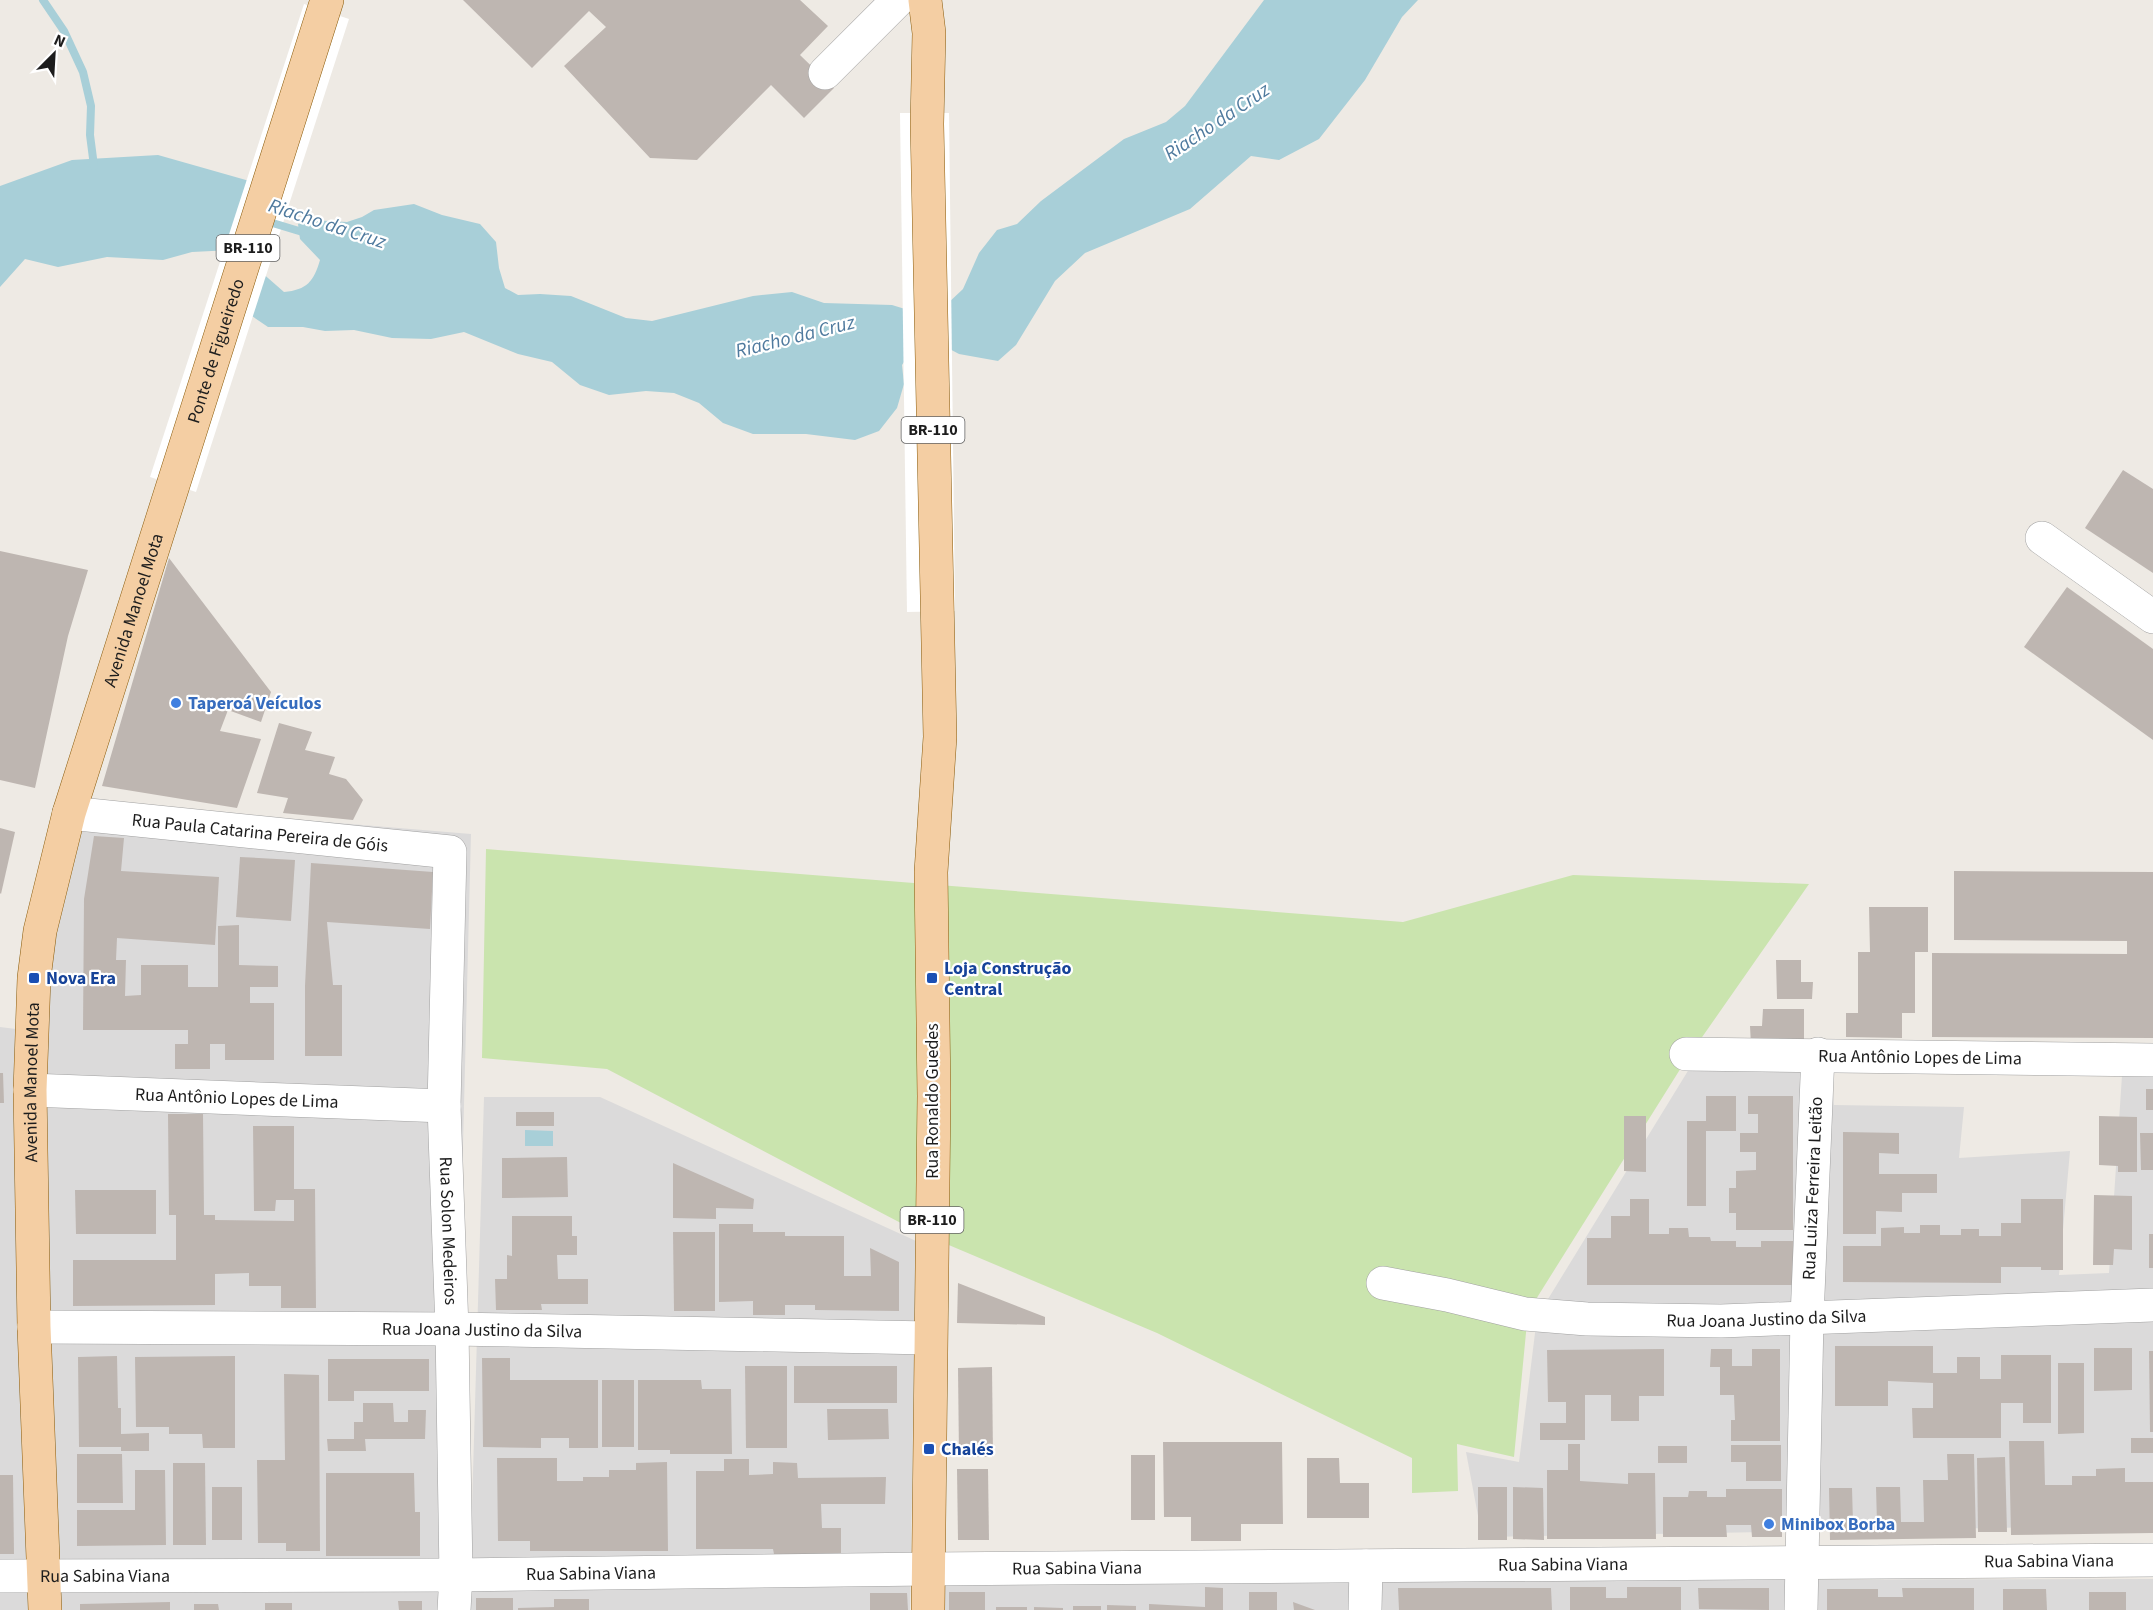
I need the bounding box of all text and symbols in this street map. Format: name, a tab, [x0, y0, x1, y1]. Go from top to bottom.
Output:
north arrow	[24, 24, 84, 84]
text: N	[50, 29, 69, 53]
water label: Riacho da Cruz	[1159, 76, 1276, 168]
water label: Riacho da Cruz	[265, 192, 390, 256]
road number: BR-110	[216, 235, 280, 261]
street label: Ponte de Figueiredo	[181, 275, 250, 427]
water label: Riacho da Cruz	[732, 308, 858, 365]
road number: BR-110	[902, 417, 964, 443]
street label: Avenida Manoel Mota	[97, 530, 170, 690]
place label: Taperoá Veículos	[188, 691, 322, 716]
marker: Taperoá Veículos	[169, 696, 183, 710]
street label: Rua Paula Catarina Pereira de Góis	[131, 807, 389, 858]
place label: Loja Construção Central	[944, 956, 1072, 1002]
place label: Nova Era	[46, 966, 116, 991]
marker: Nova Era	[27, 971, 41, 985]
marker: Loja Construção Central	[925, 971, 939, 985]
street label: Avenida Manoel Mota	[17, 1002, 46, 1163]
street label: Rua Ronaldo Guedes	[920, 1023, 945, 1179]
street label: Rua Antônio Lopes de Lima	[1818, 1043, 2022, 1071]
street label: Rua Antônio Lopes de Lima	[135, 1082, 339, 1114]
street label: Rua Luiza Ferreira Leitão	[1796, 1096, 1829, 1280]
street label: Rua Solon Medeiros	[433, 1156, 464, 1306]
road number: BR-110	[900, 1207, 964, 1233]
street label: Rua Joana Justino da Silva	[1666, 1303, 1867, 1334]
street label: Rua Joana Justino da Silva	[382, 1316, 582, 1344]
place label: Chalés	[941, 1437, 994, 1462]
marker: Chalés	[922, 1442, 936, 1456]
place label: Minibox Borba	[1781, 1512, 1895, 1537]
marker: Minibox Borba	[1762, 1517, 1776, 1531]
street label: Rua Sabina Viana	[1984, 1548, 2114, 1574]
street label: Rua Sabina Viana	[1498, 1551, 1628, 1577]
street label: Rua Sabina Viana	[1012, 1555, 1142, 1581]
street label: Rua Sabina Viana	[526, 1560, 656, 1587]
street label: Rua Sabina Viana	[40, 1563, 170, 1588]

